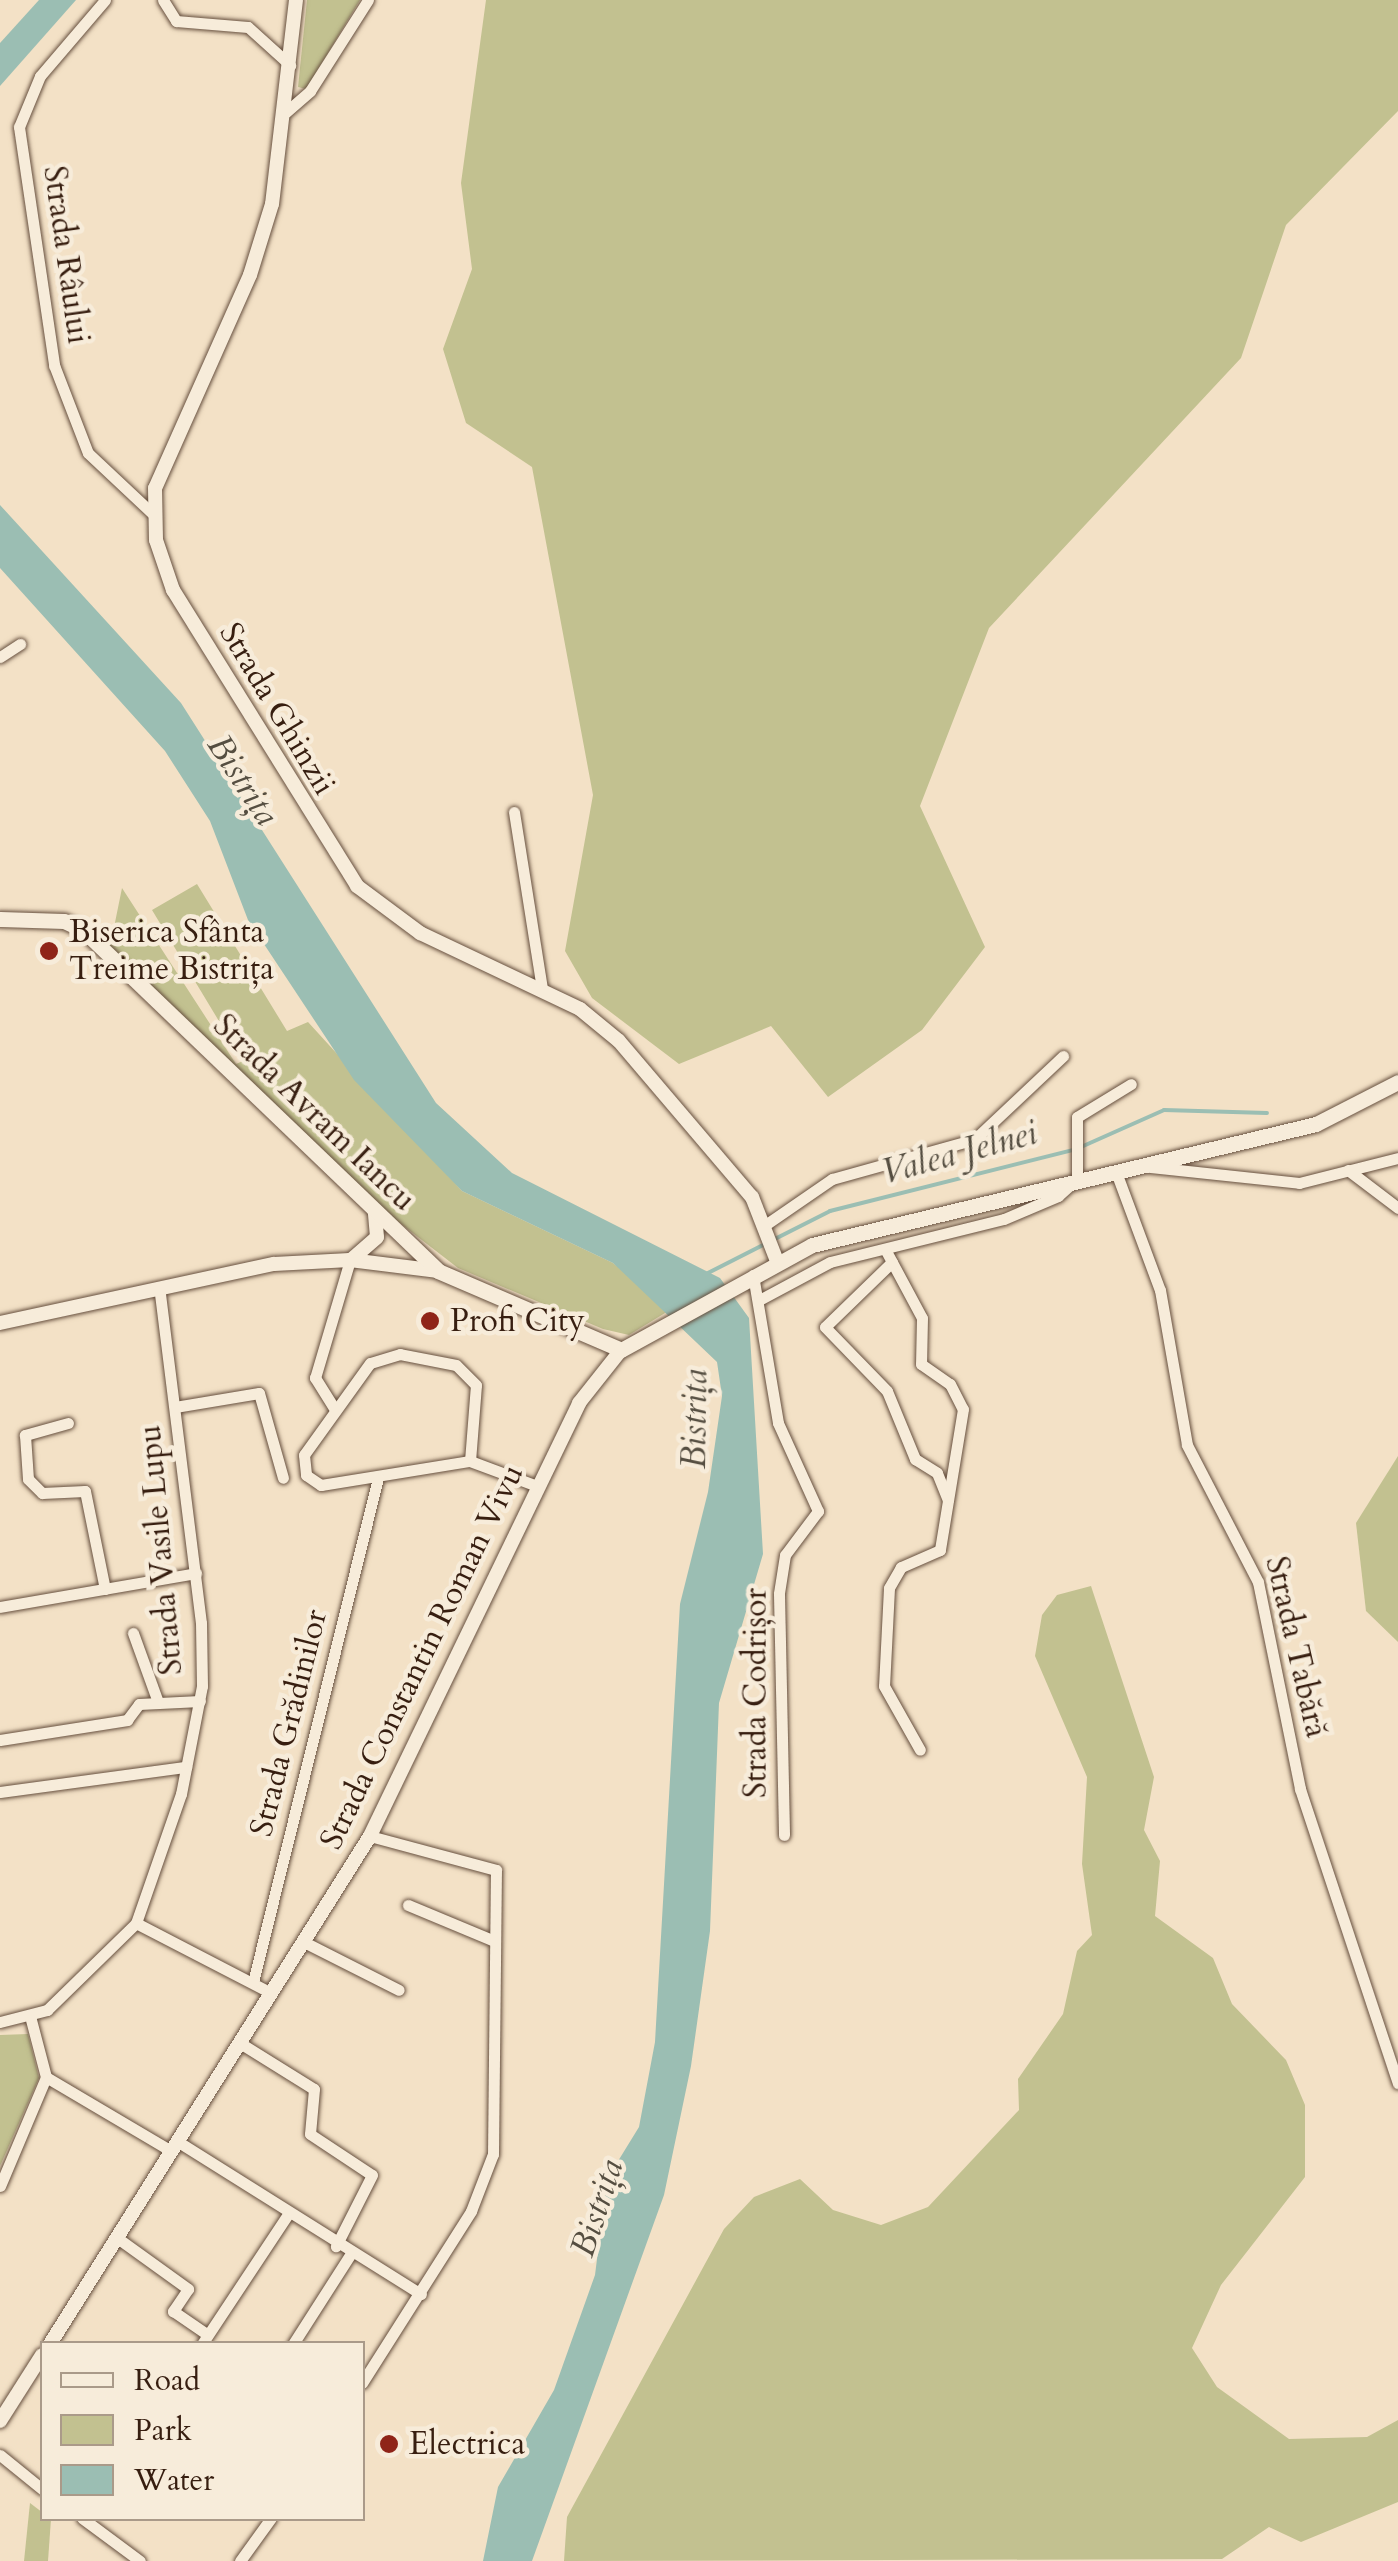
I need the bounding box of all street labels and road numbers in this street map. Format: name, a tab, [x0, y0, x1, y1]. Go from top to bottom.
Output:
street label: Strada Râului	[35, 164, 97, 346]
street label: Strada Ghinzii	[211, 616, 343, 802]
street label: Strada Avram Iancu	[205, 1007, 423, 1219]
street label: Strada Vasile Lupu	[131, 1423, 191, 1677]
street label: Strada Constantin Roman Vivu	[312, 1458, 532, 1856]
street label: Strada Tabără	[1257, 1553, 1335, 1741]
street label: Strada Codrișor	[737, 1588, 775, 1798]
street label: Strada Grădinilor	[242, 1606, 336, 1840]

